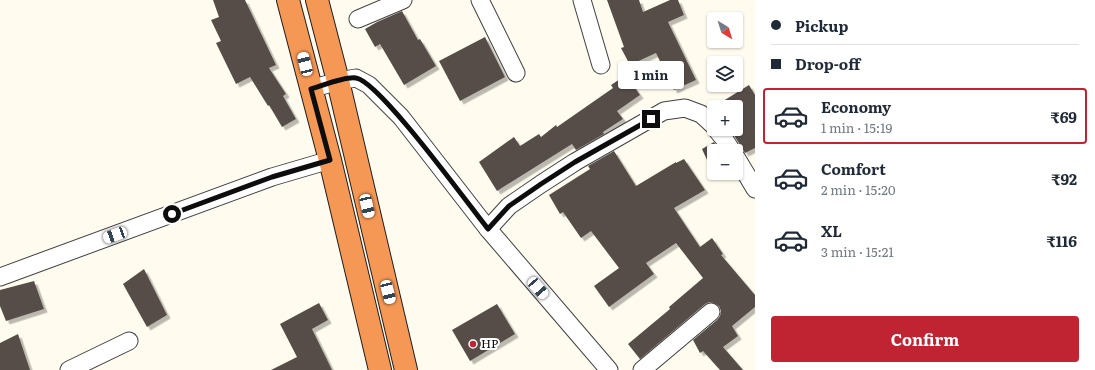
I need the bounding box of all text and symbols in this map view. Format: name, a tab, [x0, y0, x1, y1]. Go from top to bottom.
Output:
north arrow	[707, 12, 743, 48]
map controls	[707, 12, 743, 180]
text: Pickup	[795, 14, 848, 37]
car	[296, 51, 314, 77]
text: Drop-off	[795, 52, 860, 75]
button: layers	[707, 56, 743, 92]
callout: 1 min	[618, 61, 684, 89]
text: 1 min	[634, 65, 668, 84]
text: Economy	[821, 95, 891, 118]
icon: car	[773, 98, 809, 134]
button: +	[707, 100, 743, 136]
text: ₹69	[1050, 105, 1077, 128]
route end	[642, 110, 660, 128]
text: 1 min · 15:19	[821, 118, 892, 137]
button: −	[707, 144, 743, 180]
text: Comfort	[821, 157, 886, 180]
icon: car	[773, 160, 809, 196]
text: ₹92	[1051, 167, 1077, 190]
text: 2 min · 15:20	[821, 180, 895, 199]
car	[358, 193, 376, 219]
route start	[163, 205, 181, 223]
text: XL	[821, 219, 842, 242]
icon: car	[773, 222, 809, 258]
car	[102, 225, 128, 245]
text: ₹116	[1047, 229, 1077, 252]
text: 3 min · 15:21	[821, 242, 894, 261]
car	[526, 275, 550, 301]
car	[379, 279, 397, 305]
button: Confirm	[771, 316, 1079, 362]
place label: HP	[481, 334, 498, 352]
marker: HP	[468, 339, 478, 349]

